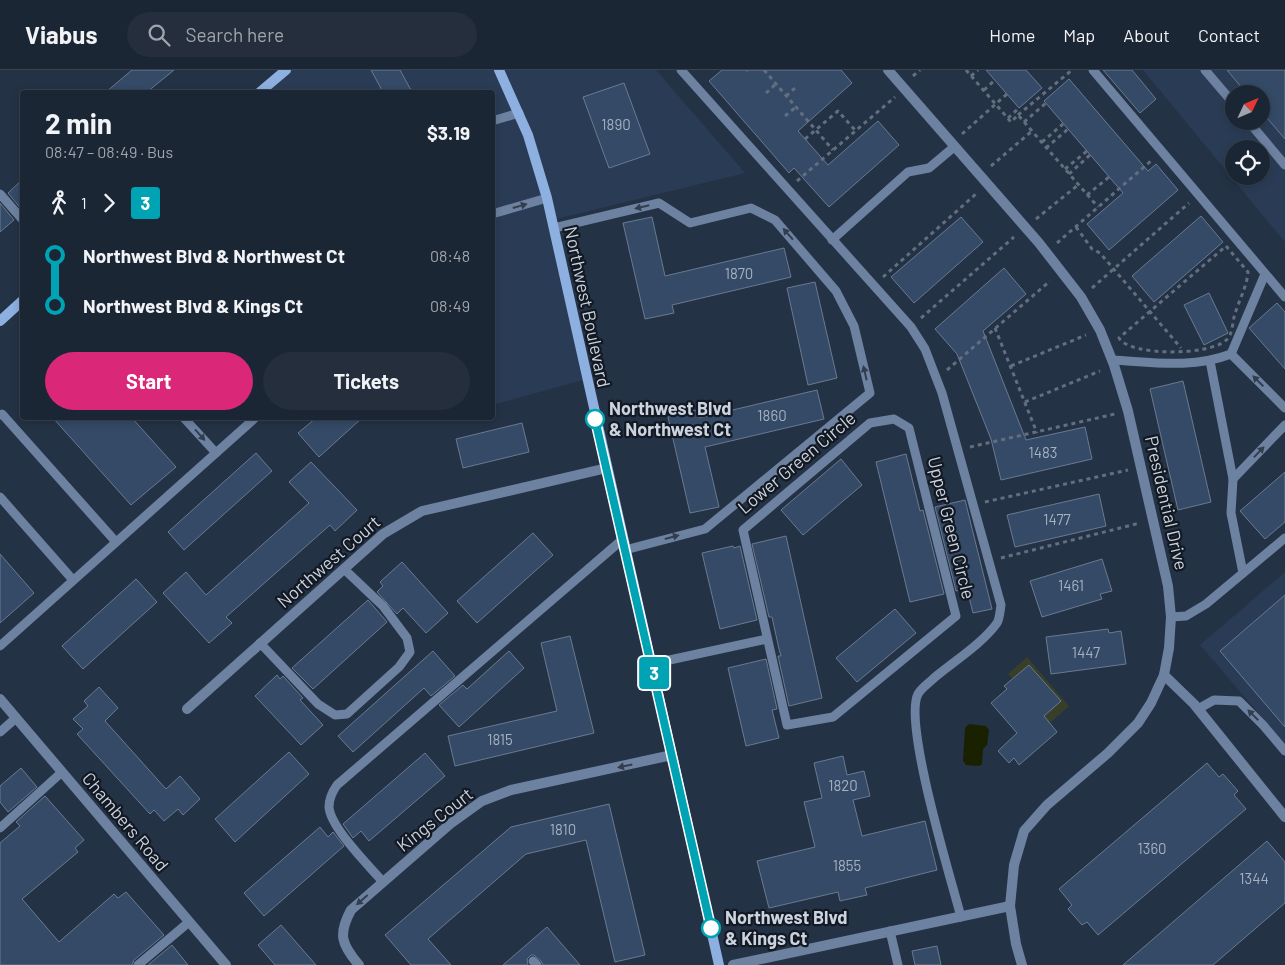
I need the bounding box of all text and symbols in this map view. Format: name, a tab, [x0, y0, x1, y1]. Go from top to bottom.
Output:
search box	[127, 12, 477, 57]
text: Viabus	[25, 20, 97, 49]
icon: search	[145, 21, 173, 49]
text: Search here	[185, 23, 284, 46]
text: Home	[989, 24, 1035, 46]
text: Map	[1063, 24, 1095, 46]
text: About	[1123, 24, 1170, 46]
text: Contact	[1198, 24, 1260, 46]
north arrow	[1225, 85, 1270, 130]
map controls	[1225, 85, 1270, 185]
text: 2 min	[45, 106, 112, 140]
house number: 1890	[601, 115, 631, 133]
text: $3.19	[427, 121, 470, 144]
button: locate	[1225, 140, 1270, 185]
text: 08:47 – 08:49 · Bus	[45, 142, 173, 161]
icon: walk	[45, 189, 73, 217]
icon: forward	[95, 189, 123, 217]
text: 3	[141, 192, 150, 214]
text: 1	[81, 193, 87, 212]
one-way arrow	[512, 201, 527, 209]
one-way arrow	[635, 203, 650, 211]
street label: Northwest Boulevard	[560, 224, 616, 389]
one-way arrow	[782, 228, 793, 241]
text: Northwest Blvd & Northwest Ct	[83, 244, 345, 267]
text: 08:48	[430, 246, 470, 265]
house number: 1870	[725, 264, 753, 282]
text: Northwest Blvd & Kings Ct	[83, 294, 303, 317]
text: 08:49	[430, 296, 470, 315]
button: Start	[45, 352, 253, 410]
button: Tickets	[263, 352, 470, 410]
one-way arrow	[861, 366, 869, 381]
one-way arrow	[1252, 375, 1264, 387]
place label: Northwest Blvd & Northwest Ct	[609, 397, 731, 440]
house number: 1860	[757, 406, 787, 424]
street label: Lower Green Circle	[733, 407, 860, 518]
marker: Northwest Blvd & Northwest Ct	[585, 409, 605, 429]
one-way arrow	[194, 429, 205, 442]
street label: Presidential Drive	[1141, 434, 1193, 572]
house number: 1483	[1028, 443, 1058, 461]
one-way arrow	[1253, 446, 1265, 458]
street label: Upper Green Circle	[924, 454, 980, 601]
street label: Northwest Court	[272, 510, 384, 612]
house number: 1477	[1043, 510, 1071, 528]
one-way arrow	[665, 533, 680, 541]
house number: 1461	[1058, 576, 1084, 594]
house number: 1447	[1072, 643, 1100, 661]
line badge: 3	[638, 657, 670, 689]
text: 3	[649, 662, 659, 684]
one-way arrow	[1247, 709, 1259, 721]
house number: 1815	[487, 730, 513, 748]
one-way arrow	[617, 762, 632, 770]
street label: Chambers Road	[78, 767, 174, 875]
house number: 1820	[828, 776, 858, 794]
street label: Kings Court	[392, 783, 477, 856]
house number: 1810	[550, 820, 576, 838]
house number: 1360	[1137, 839, 1167, 857]
house number: 1855	[833, 856, 861, 874]
house number: 1344	[1239, 869, 1269, 887]
one-way arrow	[357, 894, 369, 906]
place label: Northwest Blvd & Kings Ct	[725, 906, 847, 949]
marker: Northwest Blvd & Kings Ct	[701, 918, 721, 938]

